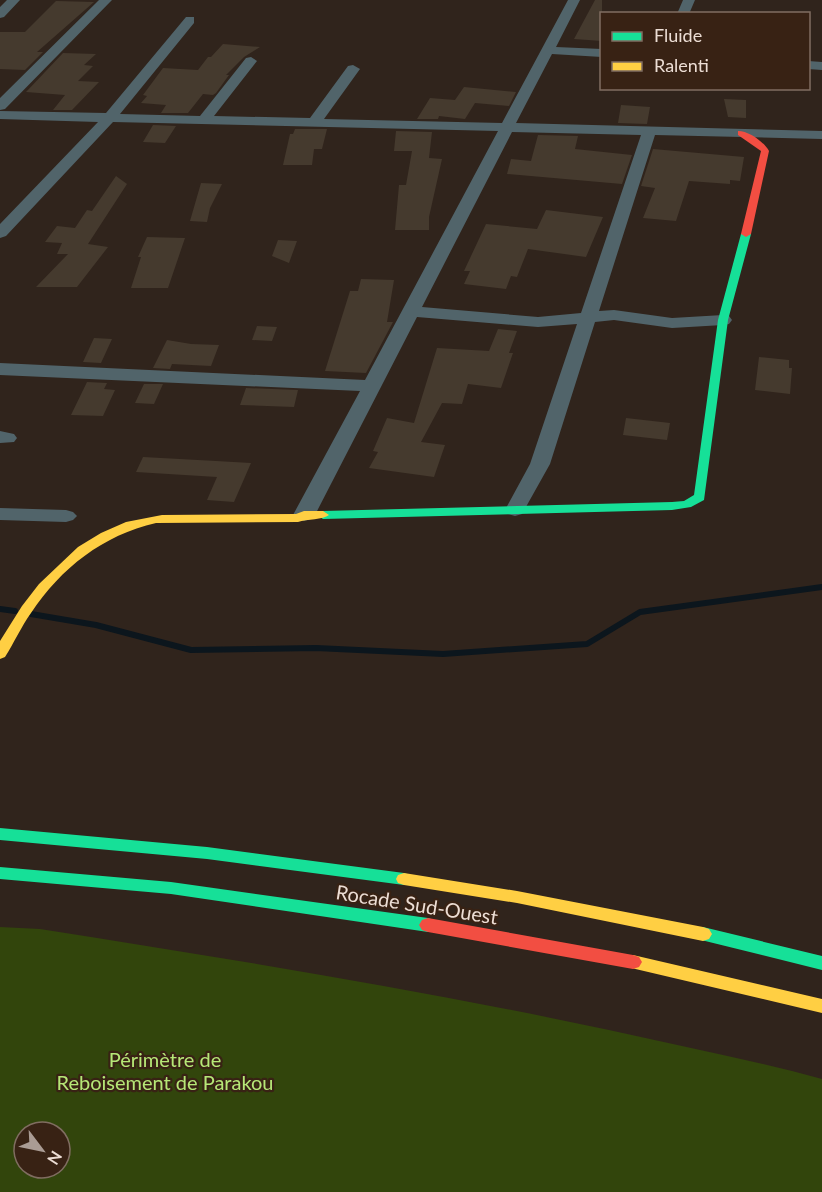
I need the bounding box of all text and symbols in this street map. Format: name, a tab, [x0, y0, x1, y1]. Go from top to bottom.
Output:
legend	[600, 12, 810, 90]
text: Fluide	[654, 24, 702, 46]
text: Ralenti	[654, 54, 709, 76]
street label: Rocade Sud-Ouest	[334, 879, 500, 929]
park label: Périmètre de Reboisement de Parakou	[57, 1047, 273, 1094]
north arrow	[12, 1120, 72, 1180]
text: N	[44, 1148, 66, 1168]

